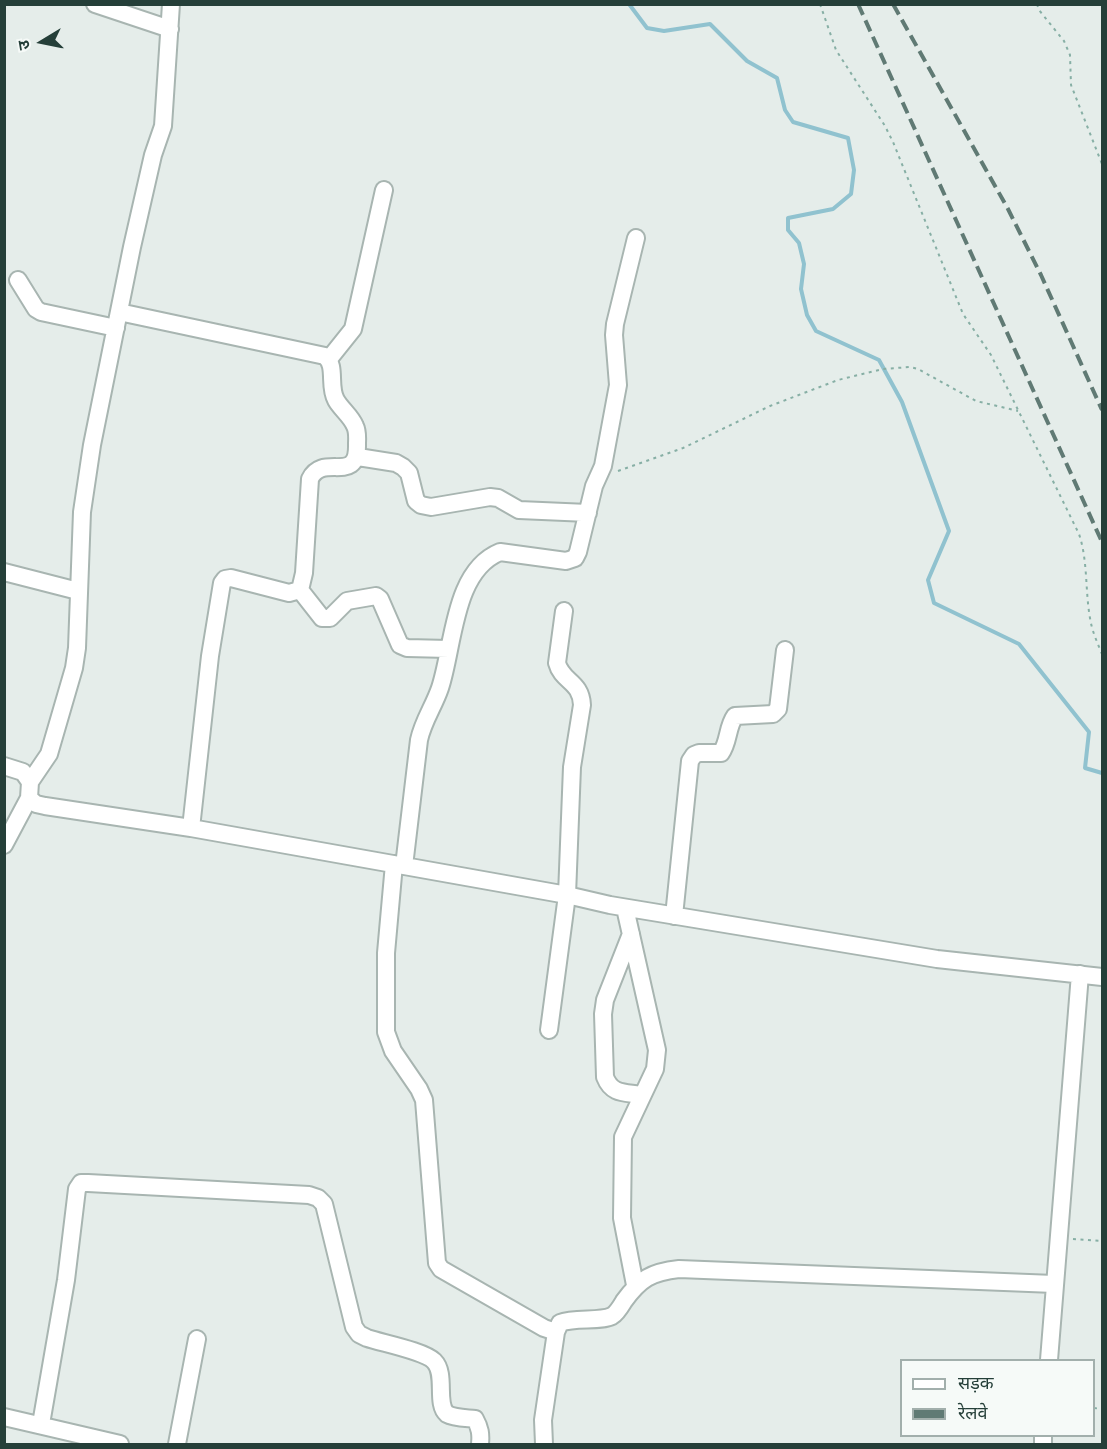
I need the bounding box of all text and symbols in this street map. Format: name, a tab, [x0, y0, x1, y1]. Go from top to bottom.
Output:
north arrow	[12, 12, 72, 72]
text: उ	[14, 39, 34, 51]
legend	[900, 1359, 1095, 1437]
text: सड़क	[958, 1372, 994, 1393]
text: रेलवे	[958, 1402, 988, 1423]

